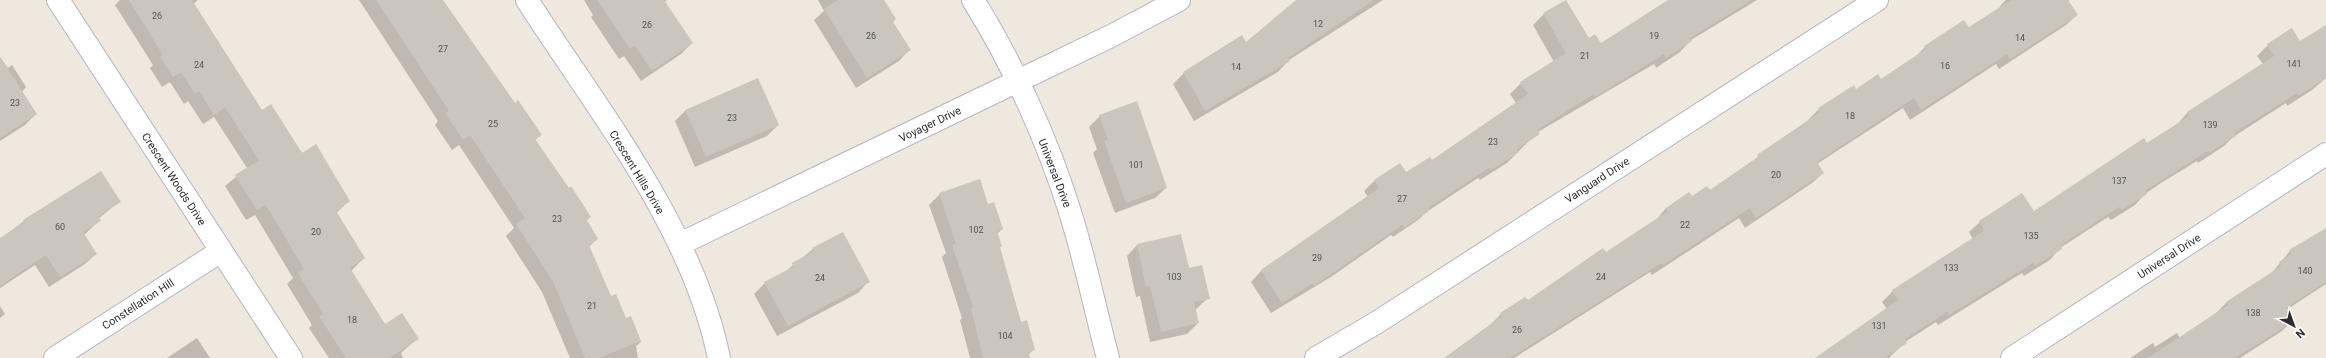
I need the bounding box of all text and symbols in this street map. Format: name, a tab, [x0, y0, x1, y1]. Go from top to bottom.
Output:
house number: 26	[152, 11, 162, 21]
house number: 12	[1313, 19, 1323, 29]
house number: 26	[642, 20, 652, 30]
house number: 26	[866, 31, 876, 41]
house number: 19	[1649, 31, 1659, 41]
house number: 14	[2015, 33, 2025, 43]
house number: 27	[438, 44, 448, 54]
house number: 21	[1580, 51, 1590, 61]
house number: 141	[2286, 59, 2302, 69]
house number: 24	[194, 60, 204, 70]
house number: 16	[1940, 61, 1950, 71]
house number: 14	[1231, 62, 1241, 72]
house number: 23	[10, 98, 20, 108]
street label: Voyager Drive	[897, 104, 963, 145]
house number: 18	[1845, 111, 1855, 121]
house number: 23	[727, 113, 737, 123]
house number: 25	[488, 119, 498, 129]
house number: 139	[2202, 120, 2218, 130]
street label: Crescent Hills Drive	[606, 128, 667, 217]
street label: Crescent Woods Drive	[139, 131, 208, 228]
street label: Universal Drive	[1035, 137, 1074, 209]
house number: 23	[1488, 137, 1498, 147]
street label: Vanguard Drive	[1563, 155, 1632, 206]
house number: 101	[1128, 160, 1144, 170]
house number: 20	[1771, 170, 1781, 180]
house number: 137	[2111, 176, 2127, 186]
house number: 27	[1397, 194, 1407, 204]
house number: 23	[552, 214, 562, 224]
house number: 22	[1680, 220, 1690, 230]
house number: 60	[55, 222, 65, 232]
house number: 102	[968, 225, 984, 235]
house number: 20	[311, 227, 321, 237]
house number: 135	[2023, 231, 2039, 241]
street label: Universal Drive	[2135, 231, 2203, 282]
house number: 29	[1312, 253, 1322, 263]
house number: 133	[1943, 263, 1959, 273]
house number: 140	[2297, 266, 2313, 276]
house number: 103	[1166, 272, 1182, 282]
house number: 24	[1596, 272, 1606, 282]
house number: 24	[815, 273, 825, 283]
street label: Constellation Hill	[100, 276, 177, 333]
house number: 21	[587, 301, 597, 311]
north arrow	[2274, 306, 2314, 346]
house number: 138	[2245, 308, 2261, 318]
house number: 18	[347, 315, 357, 325]
house number: 131	[1871, 321, 1887, 331]
house number: 26	[1512, 325, 1522, 335]
text: N	[2293, 326, 2307, 341]
house number: 104	[997, 331, 1013, 341]

